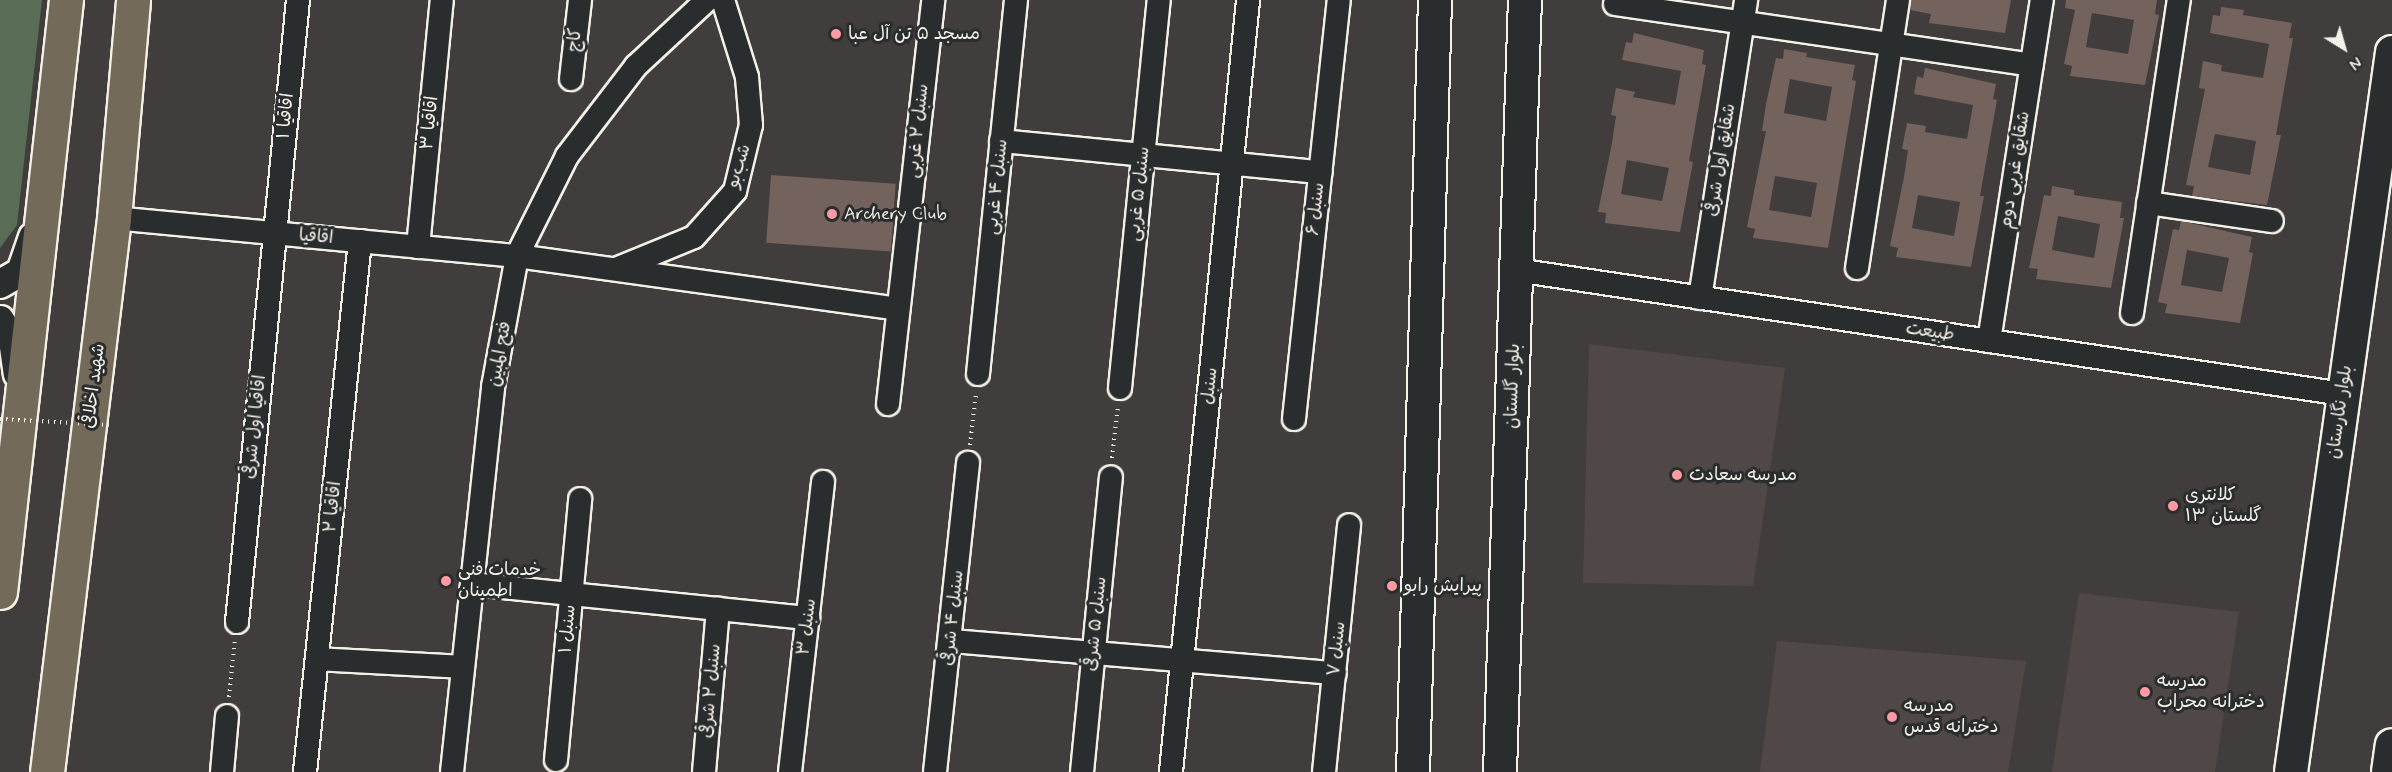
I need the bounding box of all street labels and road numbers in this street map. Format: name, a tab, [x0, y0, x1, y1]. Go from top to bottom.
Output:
street label: کاج	[563, 27, 587, 53]
street label: سنبل ۲ غربی	[902, 83, 934, 179]
street label: اقاقیا ۱	[273, 92, 299, 140]
street label: اقاقیا ۳	[416, 95, 444, 151]
street label: شقایق اول شرقی	[1701, 102, 1741, 218]
street label: شقایق غربی دوم	[1995, 110, 2035, 230]
street label: سنبل ۴ غربی	[981, 138, 1013, 236]
street label: شب‌بو	[722, 142, 756, 190]
street label: سنبل ۵ غربی	[1123, 146, 1155, 242]
street label: سنبل ۶	[1302, 181, 1330, 237]
street label: اقاقیا	[298, 225, 334, 249]
street label: طبیعت	[1904, 318, 1956, 346]
street label: فتح المبین	[484, 320, 516, 388]
street label: شهید اخلاقی	[78, 342, 110, 430]
street label: بلوار گلستان	[1501, 343, 1525, 429]
street label: بلوار نگارستان	[2323, 364, 2357, 460]
street label: سنبل	[1197, 366, 1223, 406]
street label: اقاقیا اول شرقی	[239, 374, 271, 480]
street label: اقاقیا ۲	[320, 480, 346, 534]
street label: سنبل ۴ شرقی	[937, 569, 969, 667]
street label: سنبل ۵ شرقی	[1080, 576, 1112, 672]
street label: سنبل ۳	[793, 597, 821, 657]
street label: سنبل ۱	[555, 604, 581, 654]
street label: سنبل ۷	[1323, 620, 1351, 678]
street label: سنبل ۲ شرقی	[696, 643, 726, 739]

